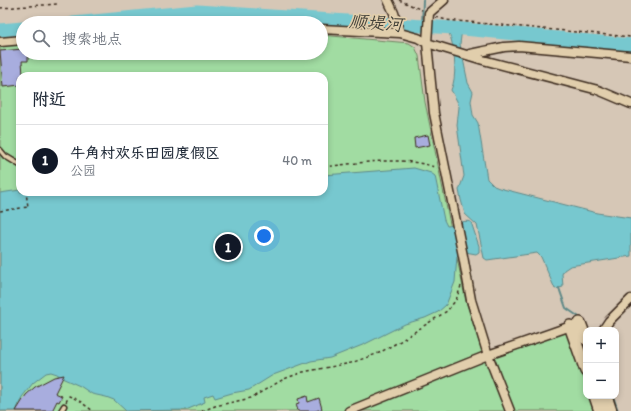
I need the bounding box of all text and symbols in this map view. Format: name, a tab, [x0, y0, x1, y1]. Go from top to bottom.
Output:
water label: 顺堤河	[348, 10, 407, 36]
search box	[16, 16, 328, 60]
icon: search	[30, 27, 52, 49]
text: 搜索地点	[62, 30, 122, 48]
text: 附近	[32, 89, 66, 109]
text: 牛角村欢乐田园度假区	[70, 144, 220, 162]
text: 1	[42, 153, 48, 168]
text: 40 m	[282, 153, 312, 168]
text: 公园	[70, 163, 96, 178]
your location	[254, 226, 274, 246]
pin: 1	[215, 232, 241, 262]
map controls	[583, 327, 619, 399]
button: +	[583, 327, 619, 363]
button: −	[583, 363, 619, 399]

